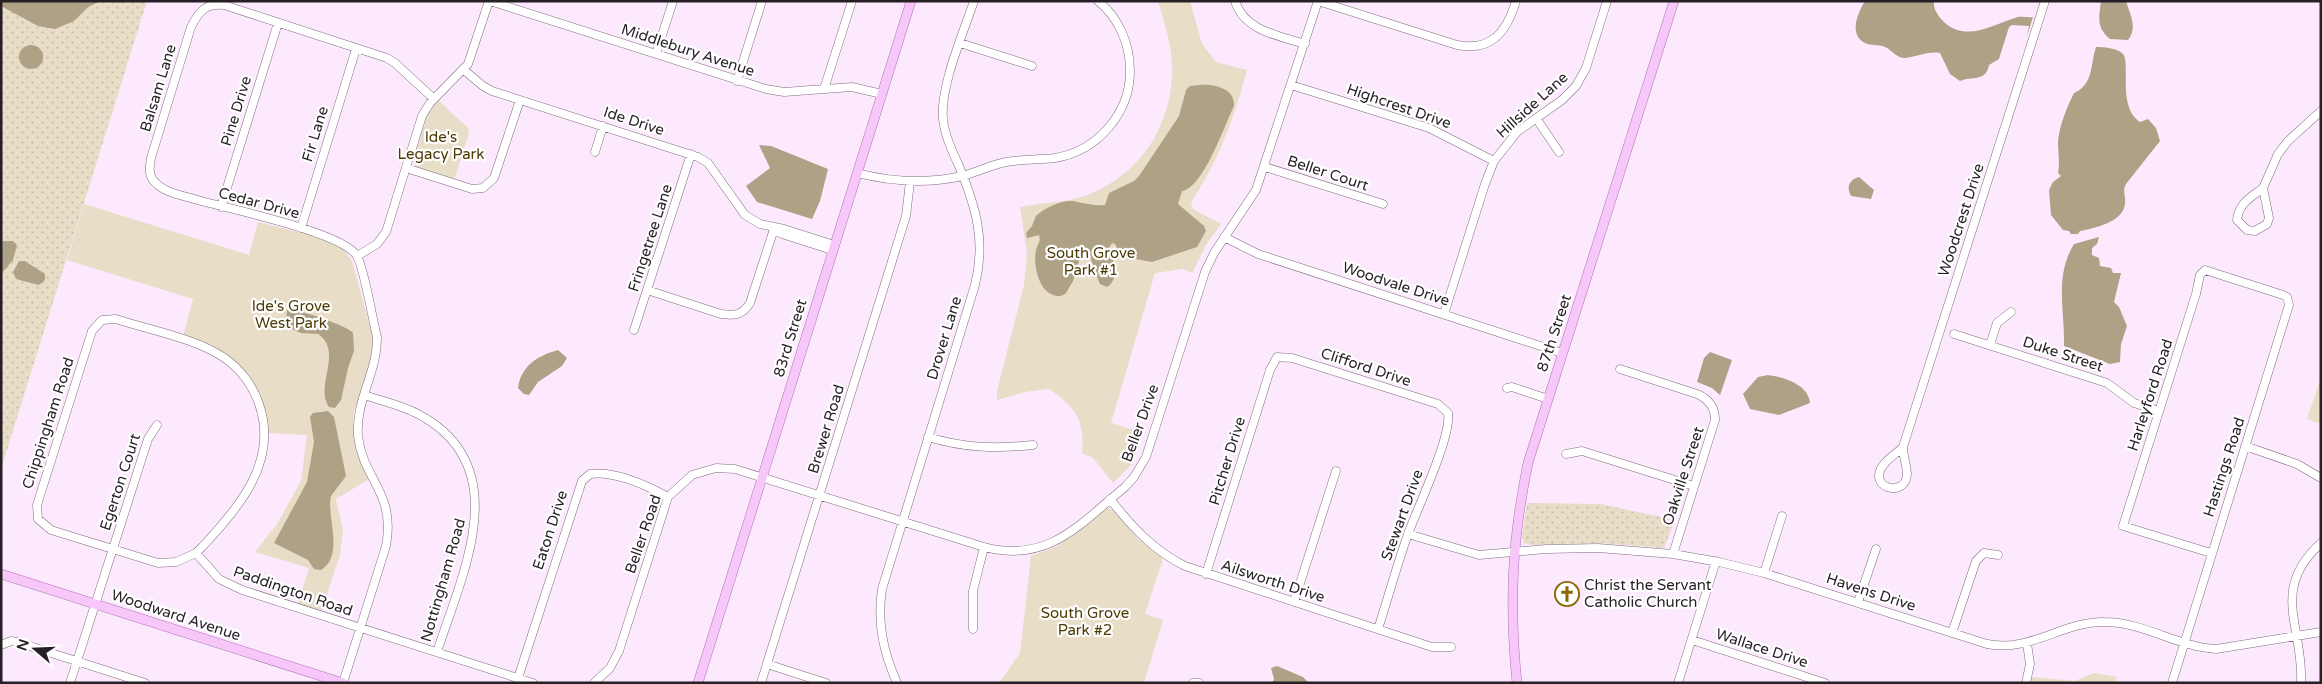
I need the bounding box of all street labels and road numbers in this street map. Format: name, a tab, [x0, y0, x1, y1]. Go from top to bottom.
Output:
street label: Middlebury Avenue	[619, 20, 757, 80]
street label: Balsam Lane	[136, 42, 180, 134]
street label: Hillside Lane	[1493, 68, 1571, 142]
street label: Pine Drive	[217, 74, 255, 148]
street label: Highcrest Drive	[1344, 80, 1454, 132]
street label: Ide Drive	[601, 103, 667, 139]
street label: Fir Lane	[298, 104, 332, 164]
street label: Beller Court	[1285, 151, 1371, 195]
street label: Woodcrest Drive	[1934, 161, 1988, 279]
street label: Fringetree Lane	[624, 182, 676, 294]
street label: Cedar Drive	[217, 184, 301, 222]
street label: Woodvale Drive	[1340, 258, 1452, 310]
street label: 87th Street	[1533, 292, 1575, 374]
street label: Drover Lane	[923, 294, 965, 382]
street label: 83rd Street	[770, 297, 810, 379]
street label: Duke Street	[2020, 333, 2106, 376]
street label: Harleyford Road	[2123, 337, 2177, 453]
street label: Clifford Drive	[1319, 344, 1413, 390]
street label: Chippingham Road	[18, 355, 78, 491]
street label: Brewer Road	[804, 382, 848, 476]
street label: Beller Drive	[1118, 382, 1162, 464]
street label: Pitcher Drive	[1205, 415, 1249, 507]
street label: Hastings Road	[2199, 415, 2249, 519]
street label: Oakville Street	[1659, 424, 1708, 528]
street label: Egerton Court	[96, 431, 144, 533]
street label: Stewart Drive	[1377, 467, 1427, 563]
street label: Eaton Drive	[529, 488, 571, 572]
street label: Beller Road	[621, 492, 665, 576]
street label: Nottingham Road	[417, 516, 469, 644]
street label: Ailsworth Drive	[1219, 556, 1327, 606]
street label: Paddington Road	[231, 562, 355, 620]
street label: Havens Drive	[1824, 569, 1918, 615]
street label: Woodward Avenue	[109, 586, 243, 644]
street label: Wallace Drive	[1713, 625, 1811, 671]

